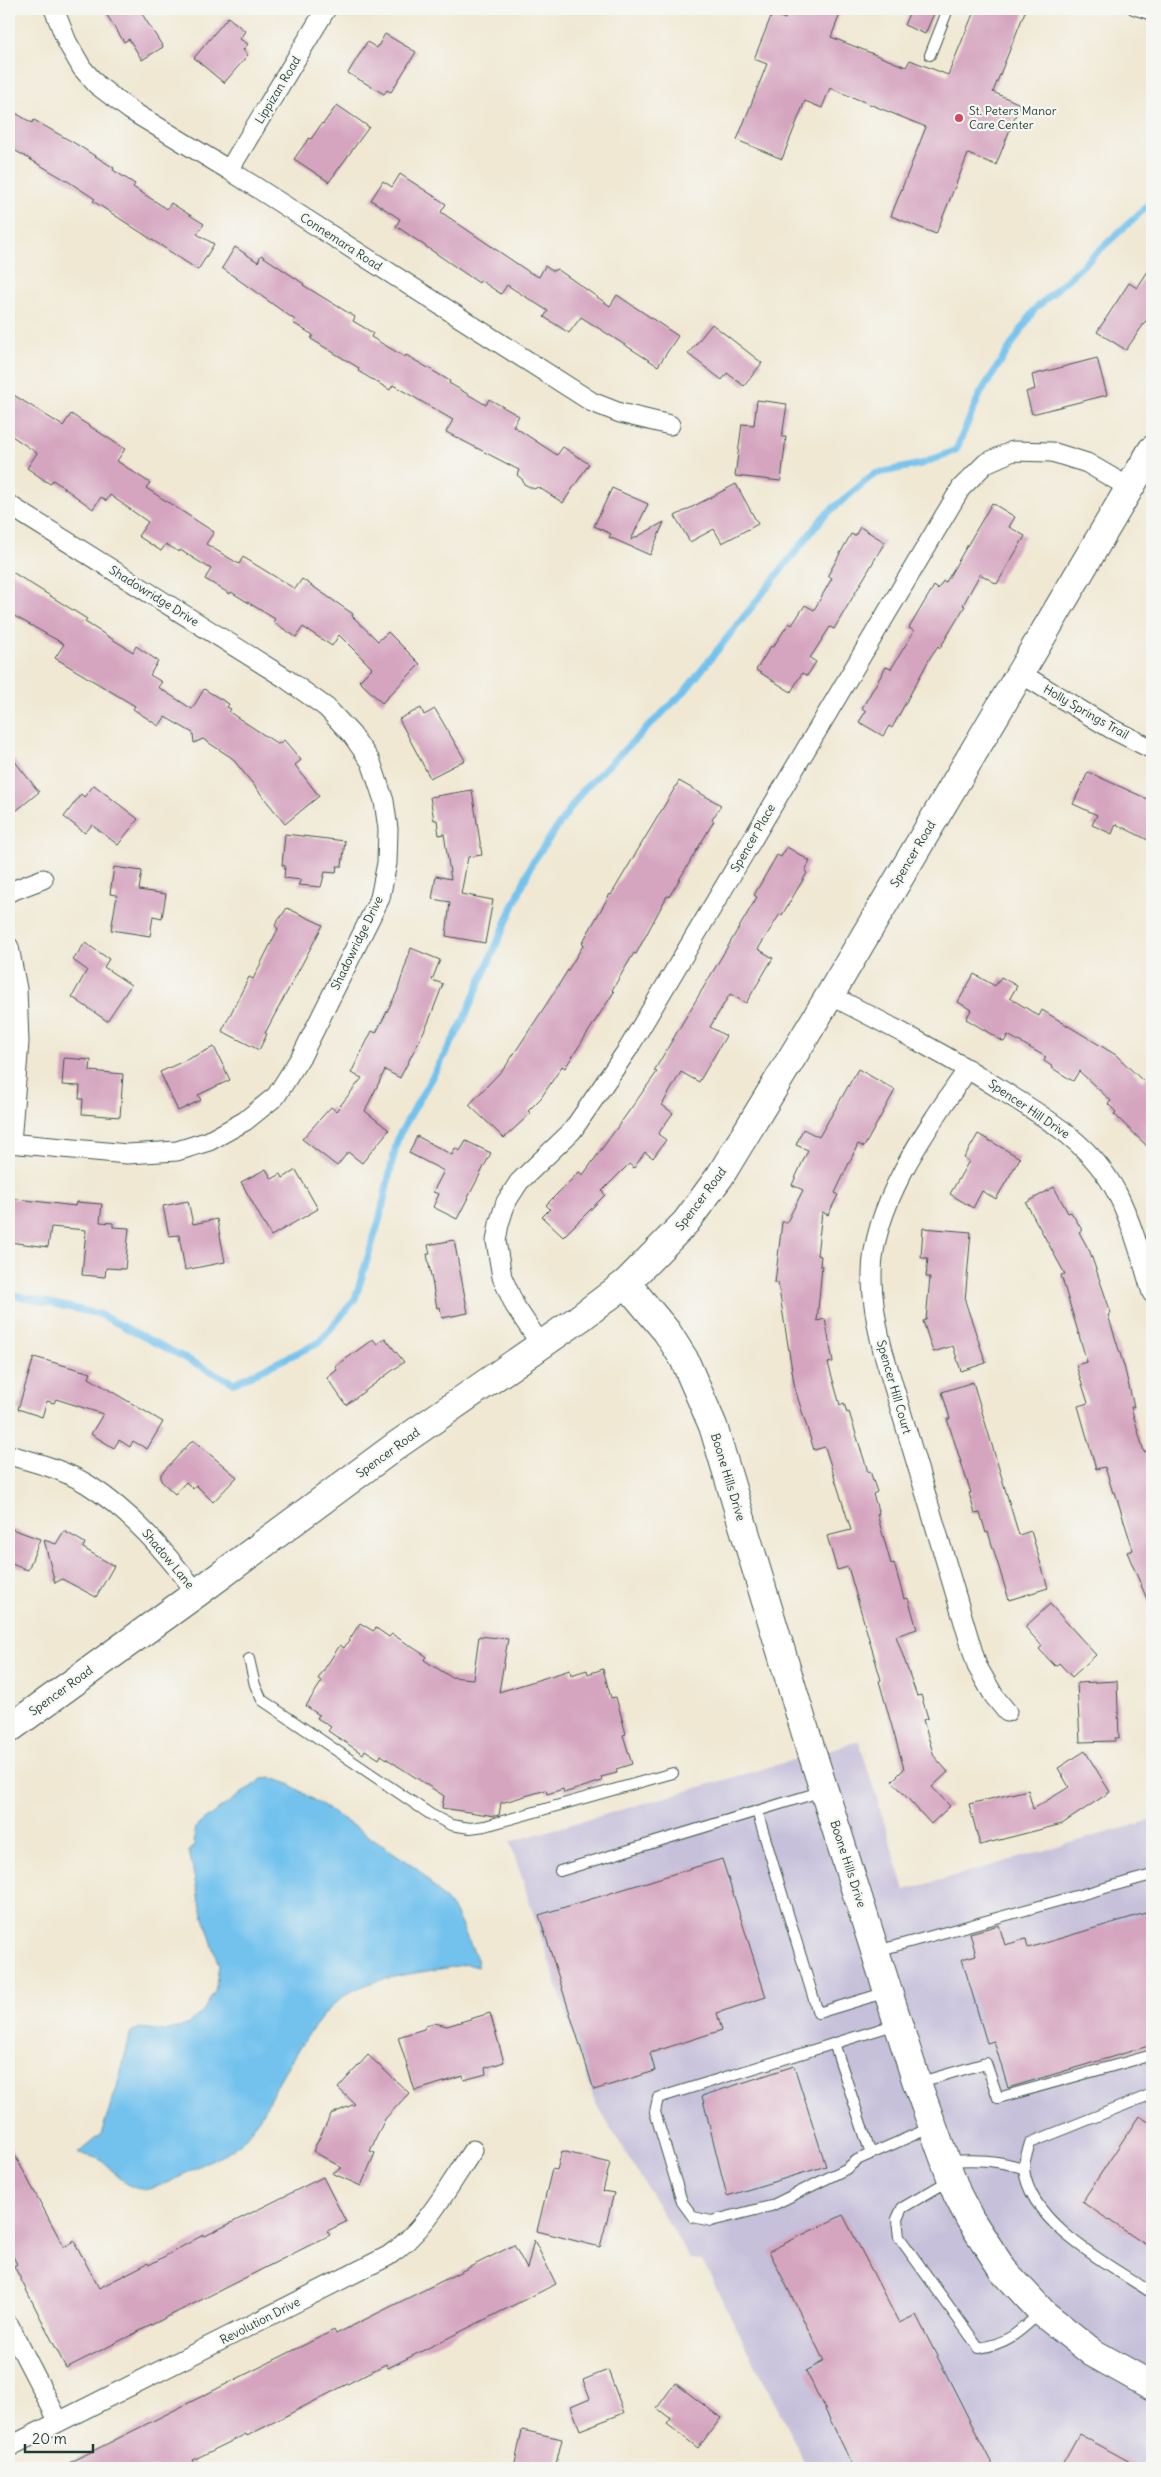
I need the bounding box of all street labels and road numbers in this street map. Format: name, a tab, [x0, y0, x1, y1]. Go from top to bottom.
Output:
street label: Lippizan Road	[252, 53, 304, 126]
street label: Connemara Road	[297, 209, 385, 274]
street label: Shadowridge Drive	[107, 562, 202, 629]
street label: Holly Springs Trail	[1041, 681, 1132, 742]
street label: Spencer Place	[727, 801, 778, 874]
street label: Spencer Road	[887, 818, 938, 890]
street label: Shadowridge Drive	[327, 893, 386, 992]
street label: Spencer Hill Drive	[986, 1076, 1073, 1141]
street label: Spencer Road	[672, 1164, 729, 1233]
street label: Spencer Hill Court	[874, 1338, 915, 1436]
street label: Spencer Road	[353, 1424, 423, 1481]
street label: Boone Hills Drive	[708, 1431, 749, 1523]
street label: Shadow Lane	[139, 1526, 198, 1592]
street label: Spencer Road	[26, 1662, 96, 1719]
street label: Boone Hills Drive	[827, 1818, 870, 1909]
street label: Revolution Drive	[217, 2294, 302, 2347]

